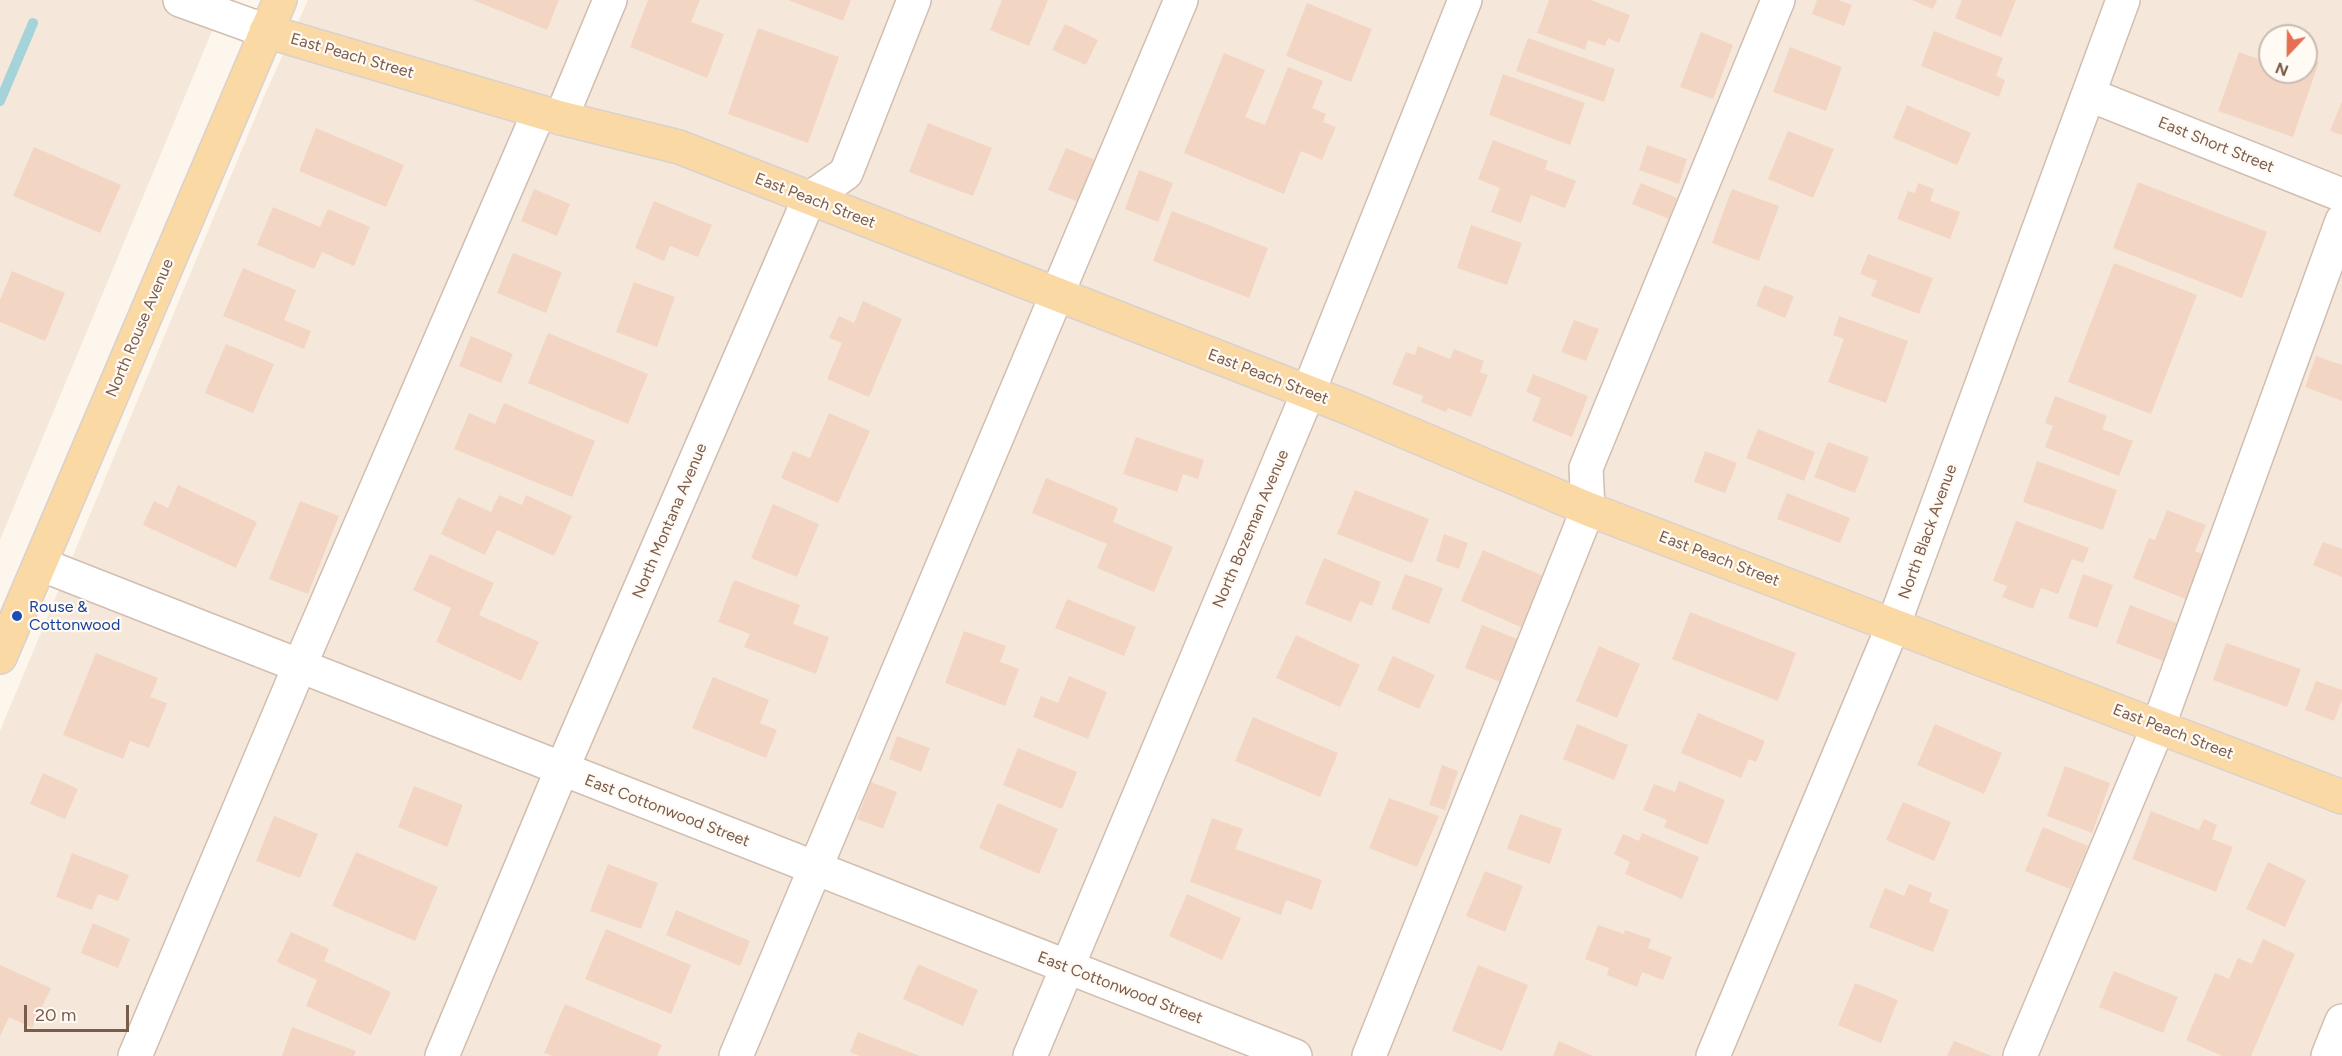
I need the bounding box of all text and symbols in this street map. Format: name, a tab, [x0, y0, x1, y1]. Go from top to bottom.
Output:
north arrow	[2258, 24, 2318, 84]
street label: East Peach Street	[288, 29, 416, 83]
text: N	[2273, 58, 2291, 80]
street label: East Short Street	[2155, 113, 2277, 177]
street label: East Peach Street	[752, 169, 878, 233]
street label: North Rouse Avenue	[102, 256, 178, 400]
street label: East Peach Street	[1205, 345, 1331, 409]
street label: North Montana Avenue	[629, 440, 711, 602]
street label: North Bozeman Avenue	[1209, 447, 1293, 611]
street label: North Black Avenue	[1895, 462, 1961, 602]
street label: East Peach Street	[1656, 527, 1782, 591]
place label: Rouse & Cottonwood	[29, 597, 120, 635]
marker: Rouse & Cottonwood	[10, 609, 24, 623]
street label: East Peach Street	[2110, 700, 2236, 764]
street label: East Cottonwood Street	[582, 771, 752, 851]
street label: East Cottonwood Street	[1035, 948, 1205, 1028]
scale bar	[27, 993, 132, 1031]
text: 20 m	[35, 1004, 76, 1026]

